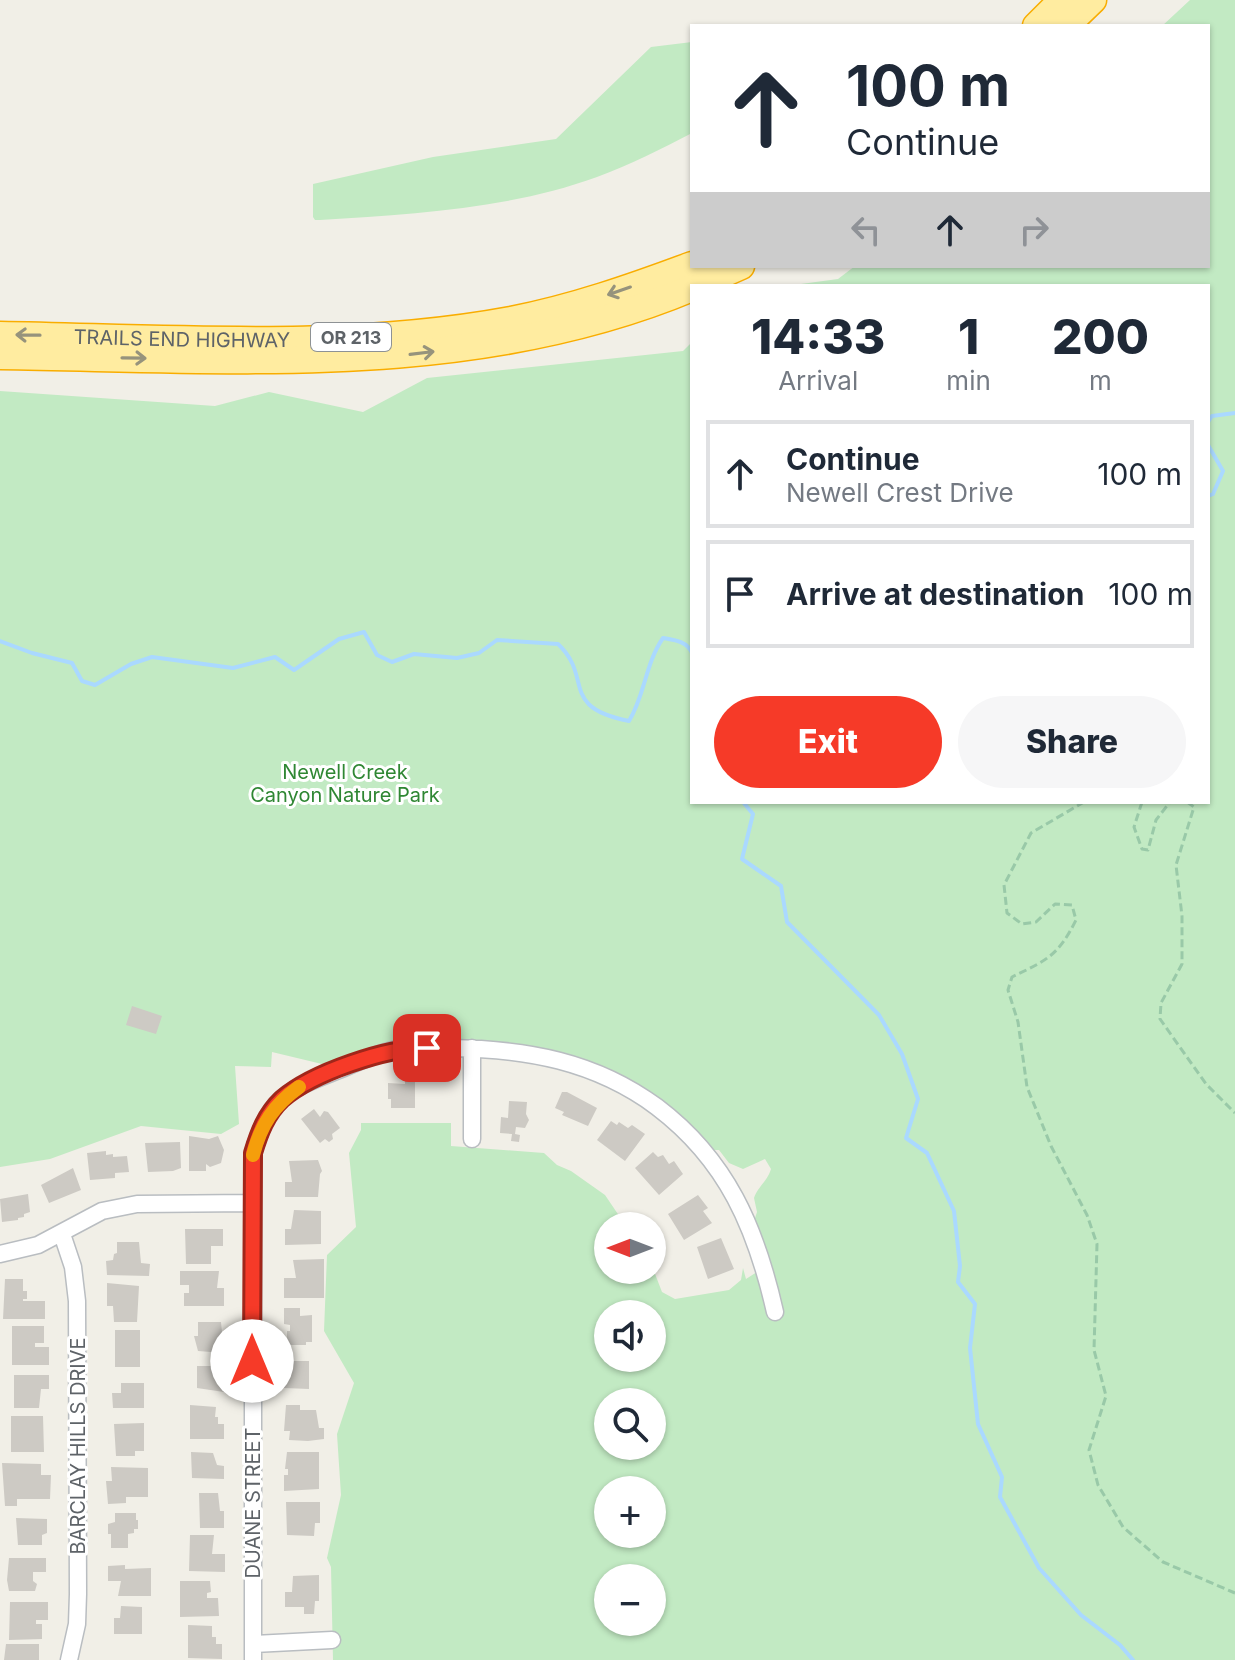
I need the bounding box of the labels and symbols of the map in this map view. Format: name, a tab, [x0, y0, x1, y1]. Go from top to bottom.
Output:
one-way arrow	[606, 285, 631, 300]
road number: OR 213	[311, 323, 391, 351]
street label: TRAILS END HIGHWAY	[73, 325, 291, 352]
one-way arrow	[15, 328, 42, 343]
one-way arrow	[409, 345, 434, 360]
one-way arrow	[120, 350, 147, 366]
park label: Newell Creek Canyon Nature Park	[250, 760, 440, 807]
pin	[393, 1014, 461, 1082]
north arrow	[594, 1212, 666, 1284]
position arrow	[210, 1319, 294, 1403]
street label: BARCLAY HILLS DRIVE	[66, 1337, 90, 1555]
street label: DUANE STREET	[241, 1427, 265, 1579]

